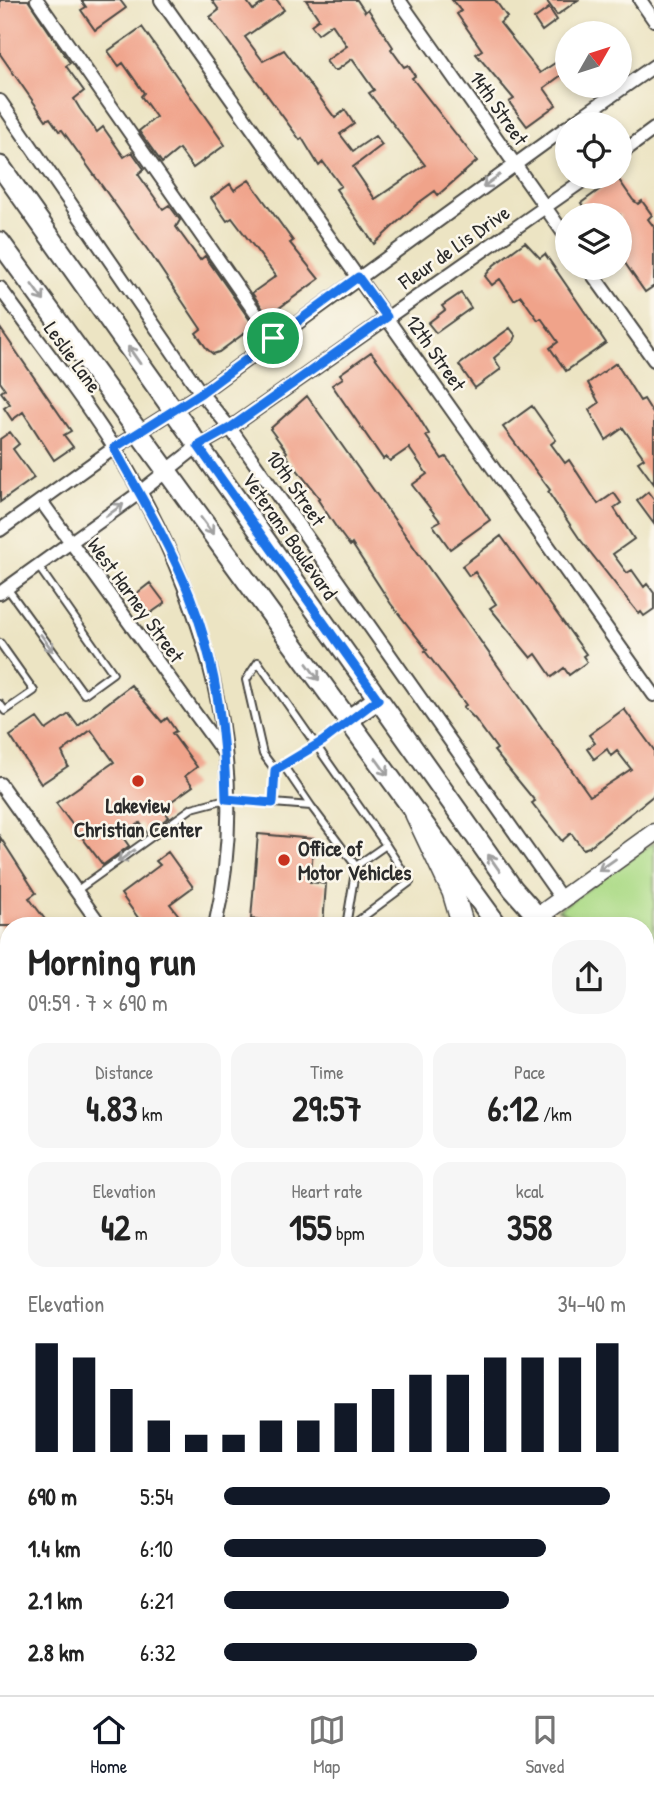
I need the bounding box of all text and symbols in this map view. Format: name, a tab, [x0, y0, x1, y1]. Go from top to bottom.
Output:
north arrow	[555, 21, 632, 98]
map controls	[555, 21, 632, 280]
street label: 14th Street	[463, 65, 536, 152]
button: locate	[555, 112, 632, 189]
one-way arrow	[482, 174, 501, 188]
street label: Fleur de Lis Drive	[392, 198, 515, 297]
button: layers	[555, 203, 632, 280]
one-way arrow	[30, 284, 45, 302]
pin	[243, 308, 303, 368]
street label: 12th Street	[399, 309, 473, 398]
street label: Leslie Lane	[37, 315, 109, 399]
icon: arrive	[254, 319, 292, 357]
one-way arrow	[127, 346, 141, 365]
street label: 10th Street	[259, 444, 333, 532]
street label: Veterans Boulevard	[235, 467, 345, 605]
one-way arrow	[105, 503, 124, 517]
one-way arrow	[200, 516, 214, 535]
street label: West Harney Street	[81, 532, 192, 669]
one-way arrow	[40, 633, 54, 652]
one-way arrow	[306, 662, 320, 681]
one-way arrow	[375, 757, 389, 776]
marker: Lakeview Christian Center	[130, 773, 146, 789]
place label: Lakeview Christian Center	[74, 791, 203, 844]
place label: Office of Motor Vehicles	[298, 834, 411, 887]
one-way arrow	[117, 849, 136, 863]
marker: Office of Motor Vehicles	[276, 852, 292, 868]
one-way arrow	[487, 854, 501, 873]
one-way arrow	[598, 858, 618, 872]
text: Morning run	[28, 935, 196, 987]
button: share	[552, 940, 626, 1014]
text: 09:59 · 7 × 690 m	[28, 987, 168, 1018]
text: Distance	[95, 1059, 153, 1085]
text: Time	[310, 1059, 344, 1085]
text: Pace	[514, 1059, 545, 1085]
text: 4.83	[86, 1085, 137, 1132]
text: 29:57	[292, 1085, 362, 1132]
text: 6:12	[487, 1085, 539, 1132]
text: km	[137, 1101, 163, 1127]
text: /km	[539, 1101, 572, 1127]
text: Elevation	[93, 1178, 156, 1204]
text: Heart rate	[292, 1178, 362, 1204]
text: kcal	[516, 1178, 544, 1204]
text: 42	[101, 1204, 130, 1251]
text: 155	[289, 1204, 332, 1251]
text: 358	[507, 1204, 552, 1251]
text: m	[130, 1220, 148, 1246]
text: bpm	[332, 1220, 365, 1246]
text: Elevation	[28, 1288, 104, 1319]
text: 34–40 m	[558, 1288, 626, 1319]
text: 690 m	[28, 1481, 77, 1512]
text: 5:54	[140, 1481, 173, 1512]
text: 1.4 km	[28, 1533, 80, 1564]
text: 6:10	[140, 1533, 173, 1564]
text: 2.1 km	[28, 1585, 83, 1616]
text: 6:21	[140, 1585, 174, 1616]
text: 2.8 km	[28, 1637, 84, 1668]
text: 6:32	[140, 1637, 176, 1668]
tab: Home	[90, 1711, 128, 1779]
tab: Map	[308, 1711, 346, 1779]
tab: Saved	[525, 1711, 564, 1779]

